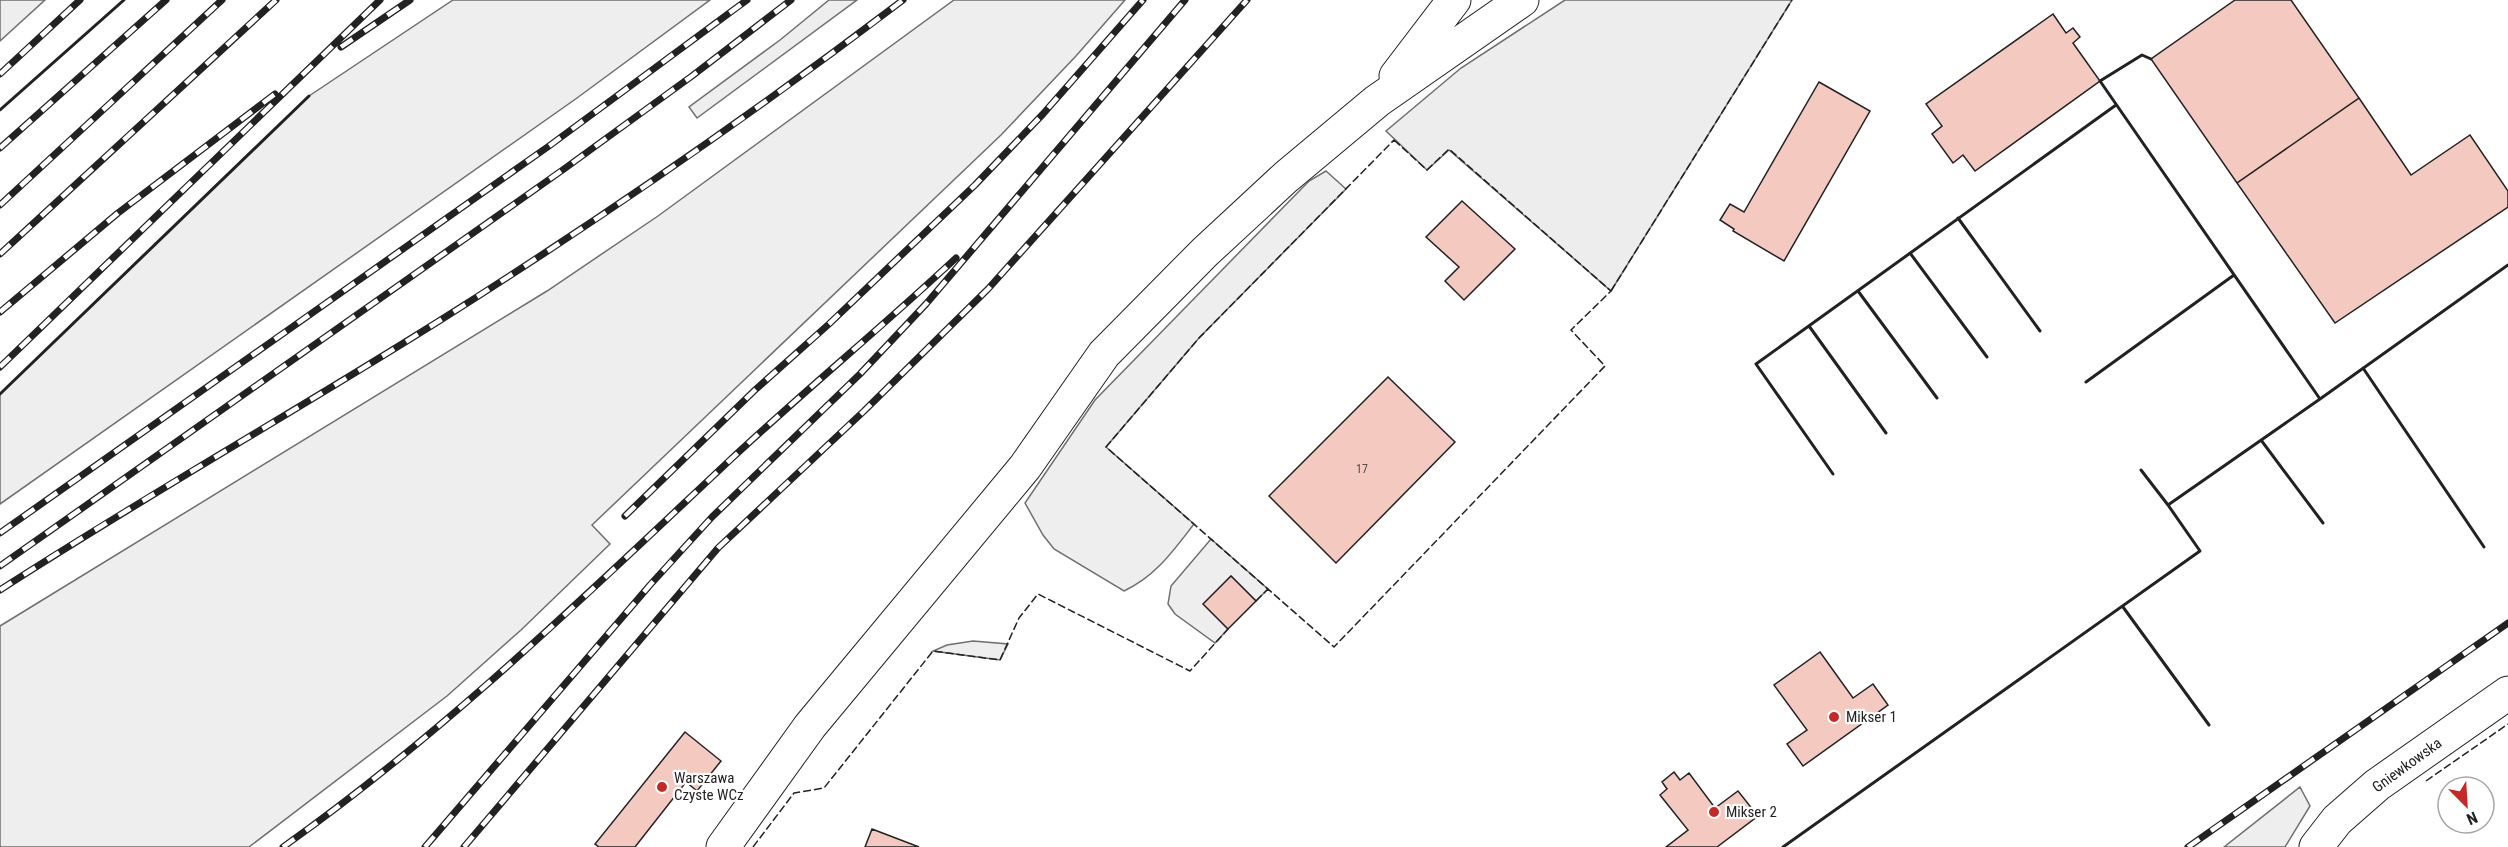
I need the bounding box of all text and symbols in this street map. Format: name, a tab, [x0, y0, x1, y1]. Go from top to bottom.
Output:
house number: 17	[1356, 462, 1368, 476]
place label: Mikser 1	[1846, 708, 1897, 726]
marker: Mikser 1	[1827, 710, 1841, 724]
street label: Gniewkowska	[2369, 734, 2445, 796]
place label: Warszawa Czyste WCz	[674, 769, 744, 804]
north arrow	[2436, 775, 2496, 835]
marker: Warszawa Czyste WCz	[655, 780, 669, 794]
place label: Mikser 2	[1726, 803, 1777, 821]
marker: Mikser 2	[1707, 805, 1721, 819]
text: N	[2464, 808, 2480, 829]

